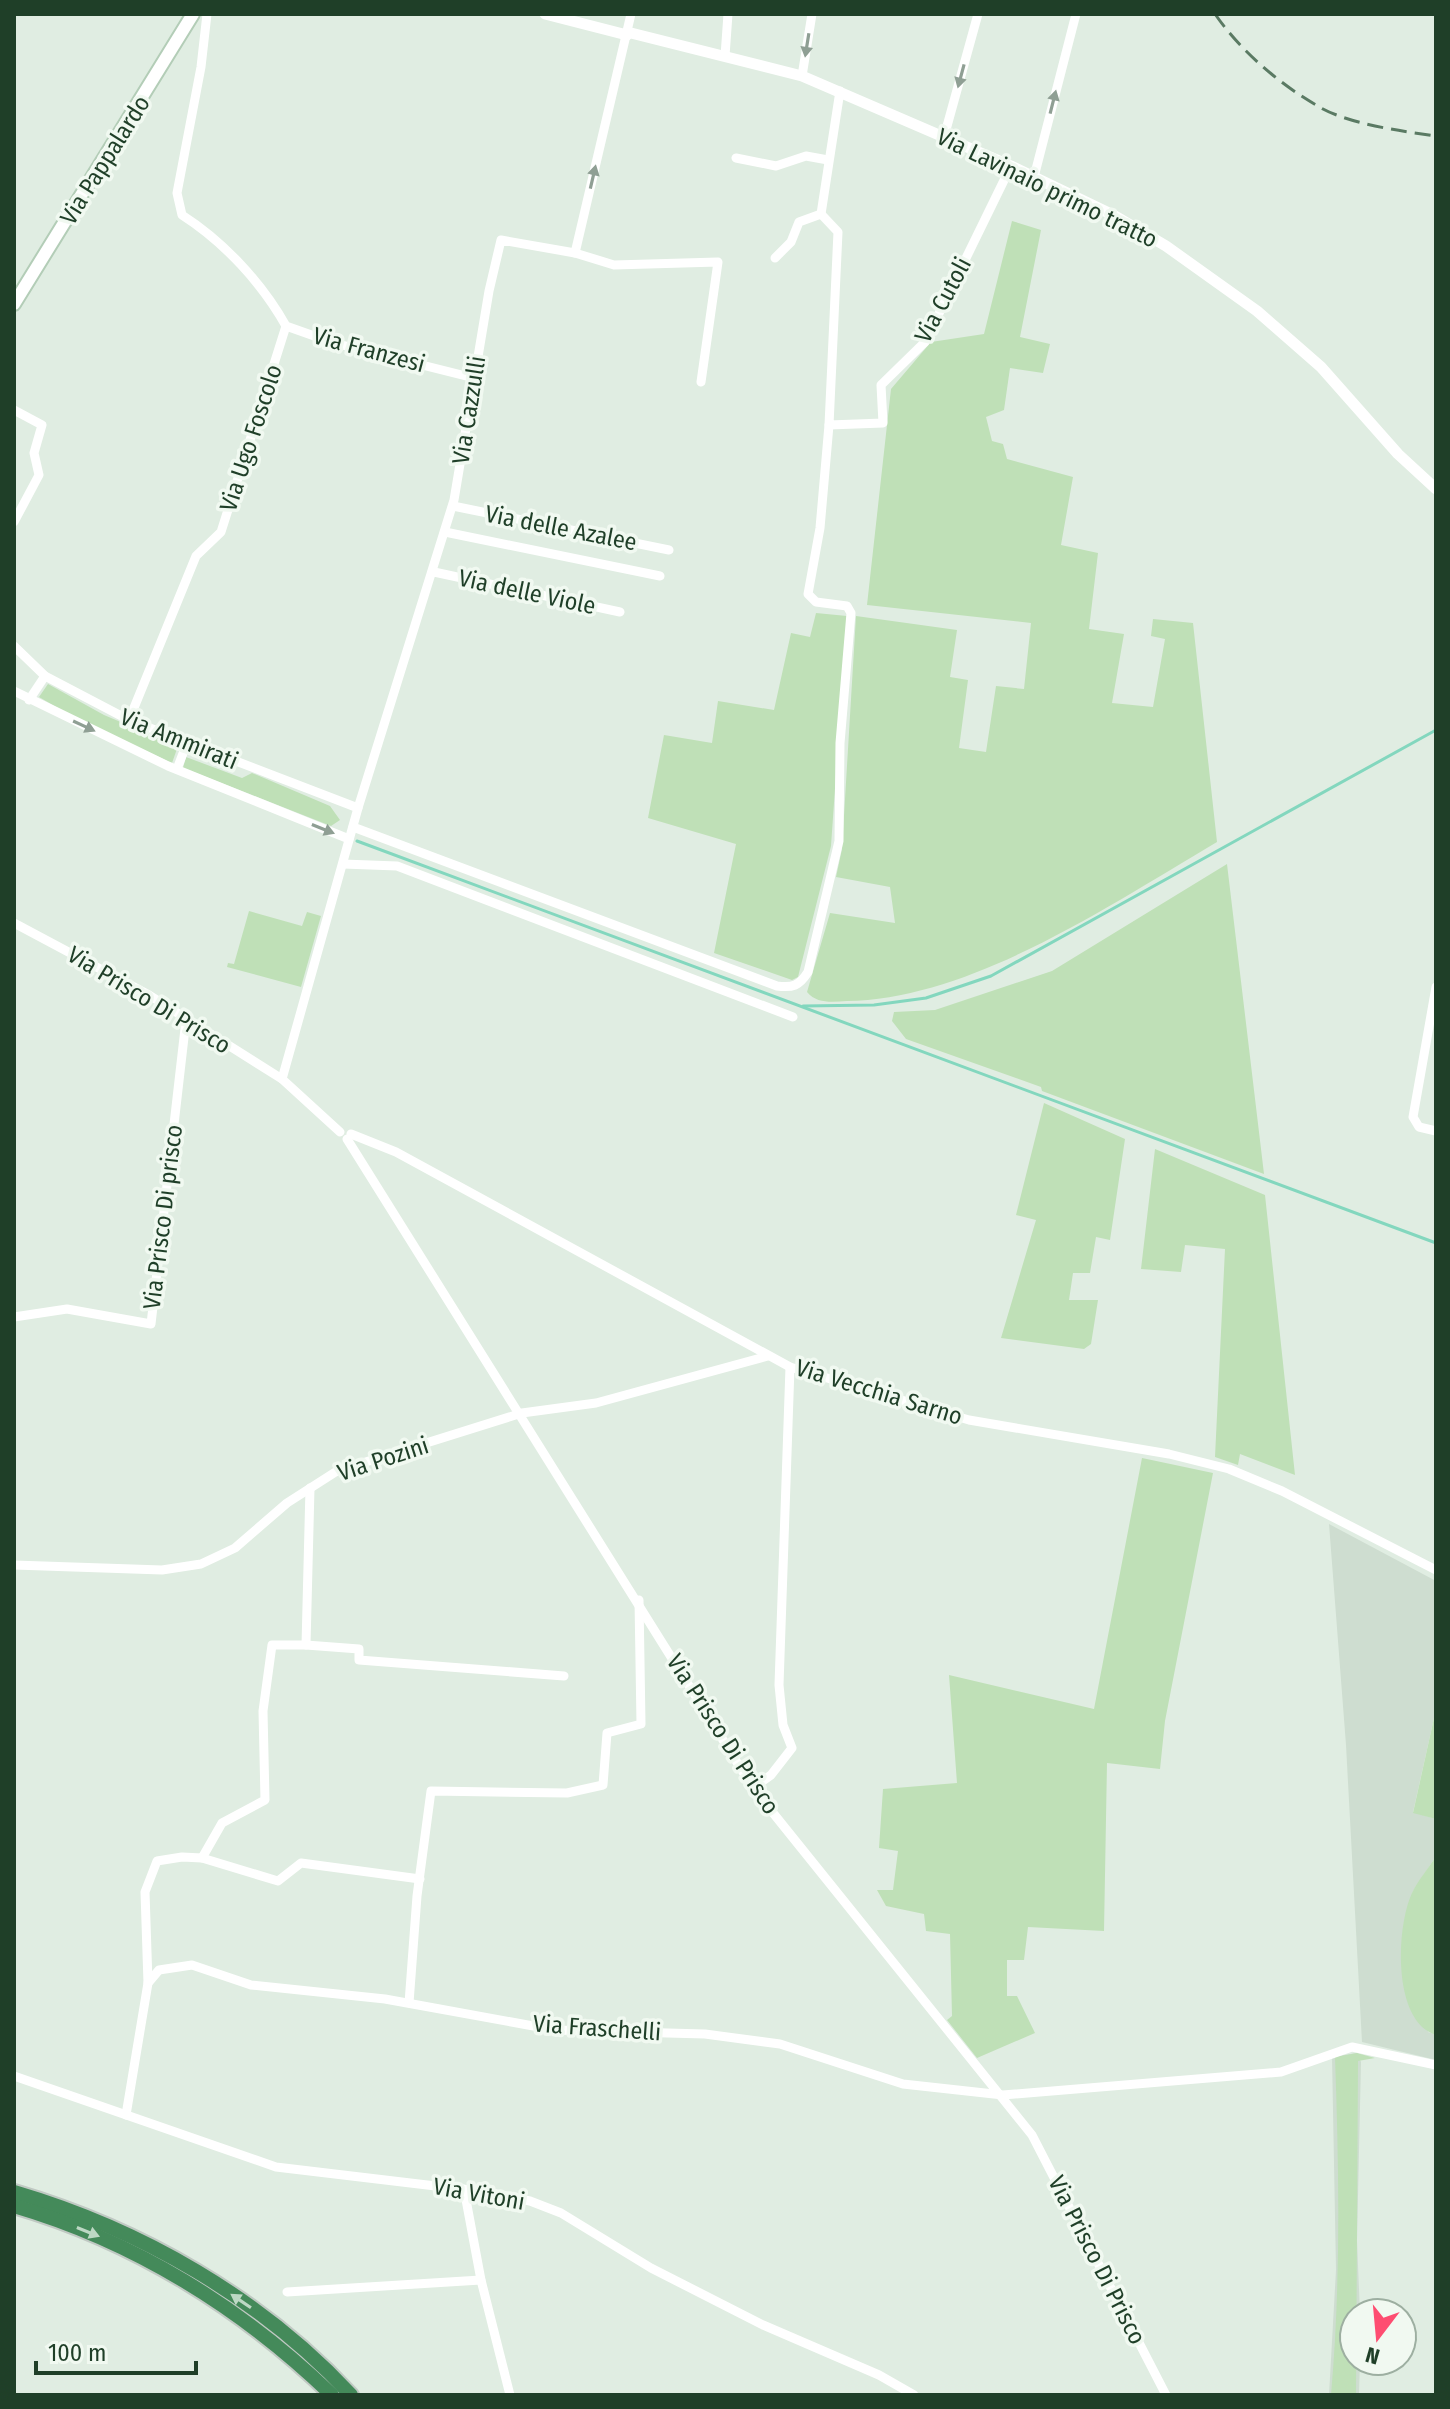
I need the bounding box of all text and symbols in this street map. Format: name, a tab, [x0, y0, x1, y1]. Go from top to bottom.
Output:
one-way arrow	[800, 33, 813, 58]
one-way arrow	[954, 64, 967, 88]
one-way arrow	[1048, 89, 1060, 114]
street label: Via Pappalardo	[54, 90, 156, 230]
street label: Via Lavinaio primo tratto	[932, 122, 1162, 254]
one-way arrow	[587, 164, 599, 189]
street label: Via Cutoli	[909, 253, 977, 347]
street label: Via Franzesi	[310, 322, 428, 378]
street label: Via Cazzulli	[447, 354, 491, 466]
street label: Via Ugo Foscolo	[214, 361, 288, 515]
street label: Via delle Azalee	[483, 500, 639, 556]
street label: Via delle Viole	[456, 564, 598, 620]
street label: Via Ammirati	[116, 703, 242, 775]
one-way arrow	[72, 719, 95, 733]
one-way arrow	[311, 822, 335, 835]
street label: Via Prisco Di Prisco	[62, 940, 236, 1060]
street label: Via Prisco Di prisco	[138, 1123, 188, 1311]
street label: Via Vecchia Sarno	[792, 1353, 966, 1431]
street label: Via Pozini	[334, 1431, 432, 1487]
street label: Via Prisco Di Prisco	[661, 1649, 785, 1819]
street label: Via Fraschelli	[532, 2010, 662, 2046]
street label: Via Prisco Di Prisco	[1042, 2171, 1152, 2349]
street label: Via Vitoni	[431, 2172, 527, 2216]
one-way arrow	[76, 2226, 100, 2239]
one-way arrow	[230, 2294, 251, 2309]
north arrow	[1338, 2297, 1418, 2377]
scale bar	[36, 2325, 196, 2375]
text: 100 m	[48, 2339, 106, 2367]
text: N	[1363, 2341, 1383, 2371]

